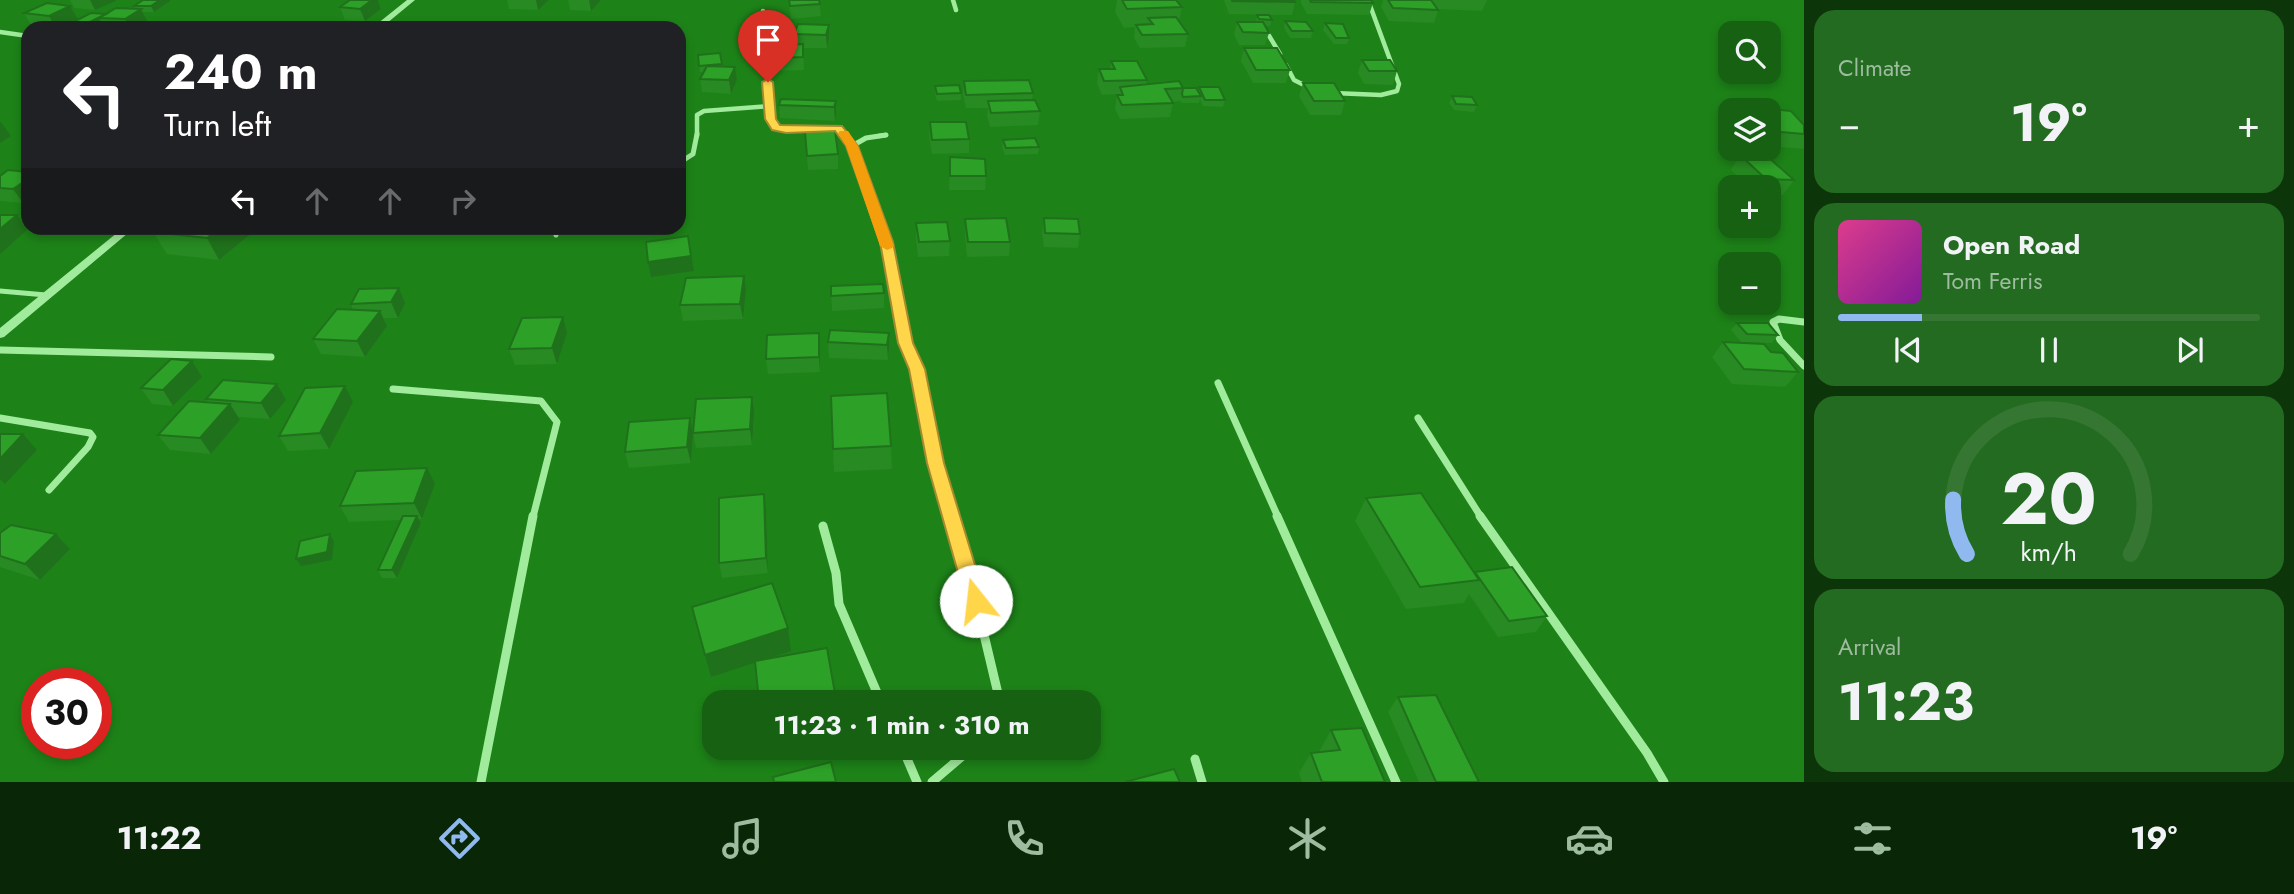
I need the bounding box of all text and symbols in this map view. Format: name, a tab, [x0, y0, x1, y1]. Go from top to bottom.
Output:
pin	[738, 10, 798, 82]
icon: arrive	[749, 21, 787, 59]
map controls	[1718, 21, 1781, 315]
button: search	[1718, 21, 1781, 84]
text: 240 m	[164, 37, 318, 107]
icon: left	[49, 49, 140, 140]
text: Climate	[1838, 51, 1911, 85]
text: 19°	[2010, 85, 2087, 161]
text: −	[1838, 96, 1860, 151]
text: +	[2237, 96, 2260, 151]
button: layers	[1718, 98, 1781, 161]
text: Turn left	[164, 102, 271, 148]
button: +	[1718, 175, 1781, 238]
icon: left	[225, 182, 263, 220]
icon: ahead	[298, 182, 336, 220]
icon: ahead	[371, 182, 409, 220]
icon: right	[444, 182, 482, 220]
text: Open Road	[1943, 226, 2080, 264]
button: −	[1718, 252, 1781, 315]
text: Tom Ferris	[1943, 264, 2042, 298]
icon: previous	[1889, 331, 1927, 369]
icon: pause	[2030, 331, 2068, 369]
icon: next	[2171, 331, 2209, 369]
text: 20	[2001, 446, 2097, 551]
text: km/h	[2021, 533, 2077, 569]
position arrow	[939, 564, 1013, 638]
text: Arrival	[1838, 630, 1901, 664]
text: 11:23	[1838, 664, 1974, 740]
speed limit sign: 30	[21, 668, 112, 759]
text: 11:23 · 1 min · 310 m	[773, 706, 1030, 744]
icon: directions	[435, 814, 484, 863]
icon: music	[718, 814, 767, 863]
icon: phone	[1000, 814, 1049, 863]
icon: climate	[1283, 814, 1332, 863]
icon: car	[1565, 814, 1614, 863]
icon: filters	[1848, 814, 1897, 863]
text: 11:22	[117, 815, 202, 861]
text: 19°	[2130, 815, 2177, 861]

